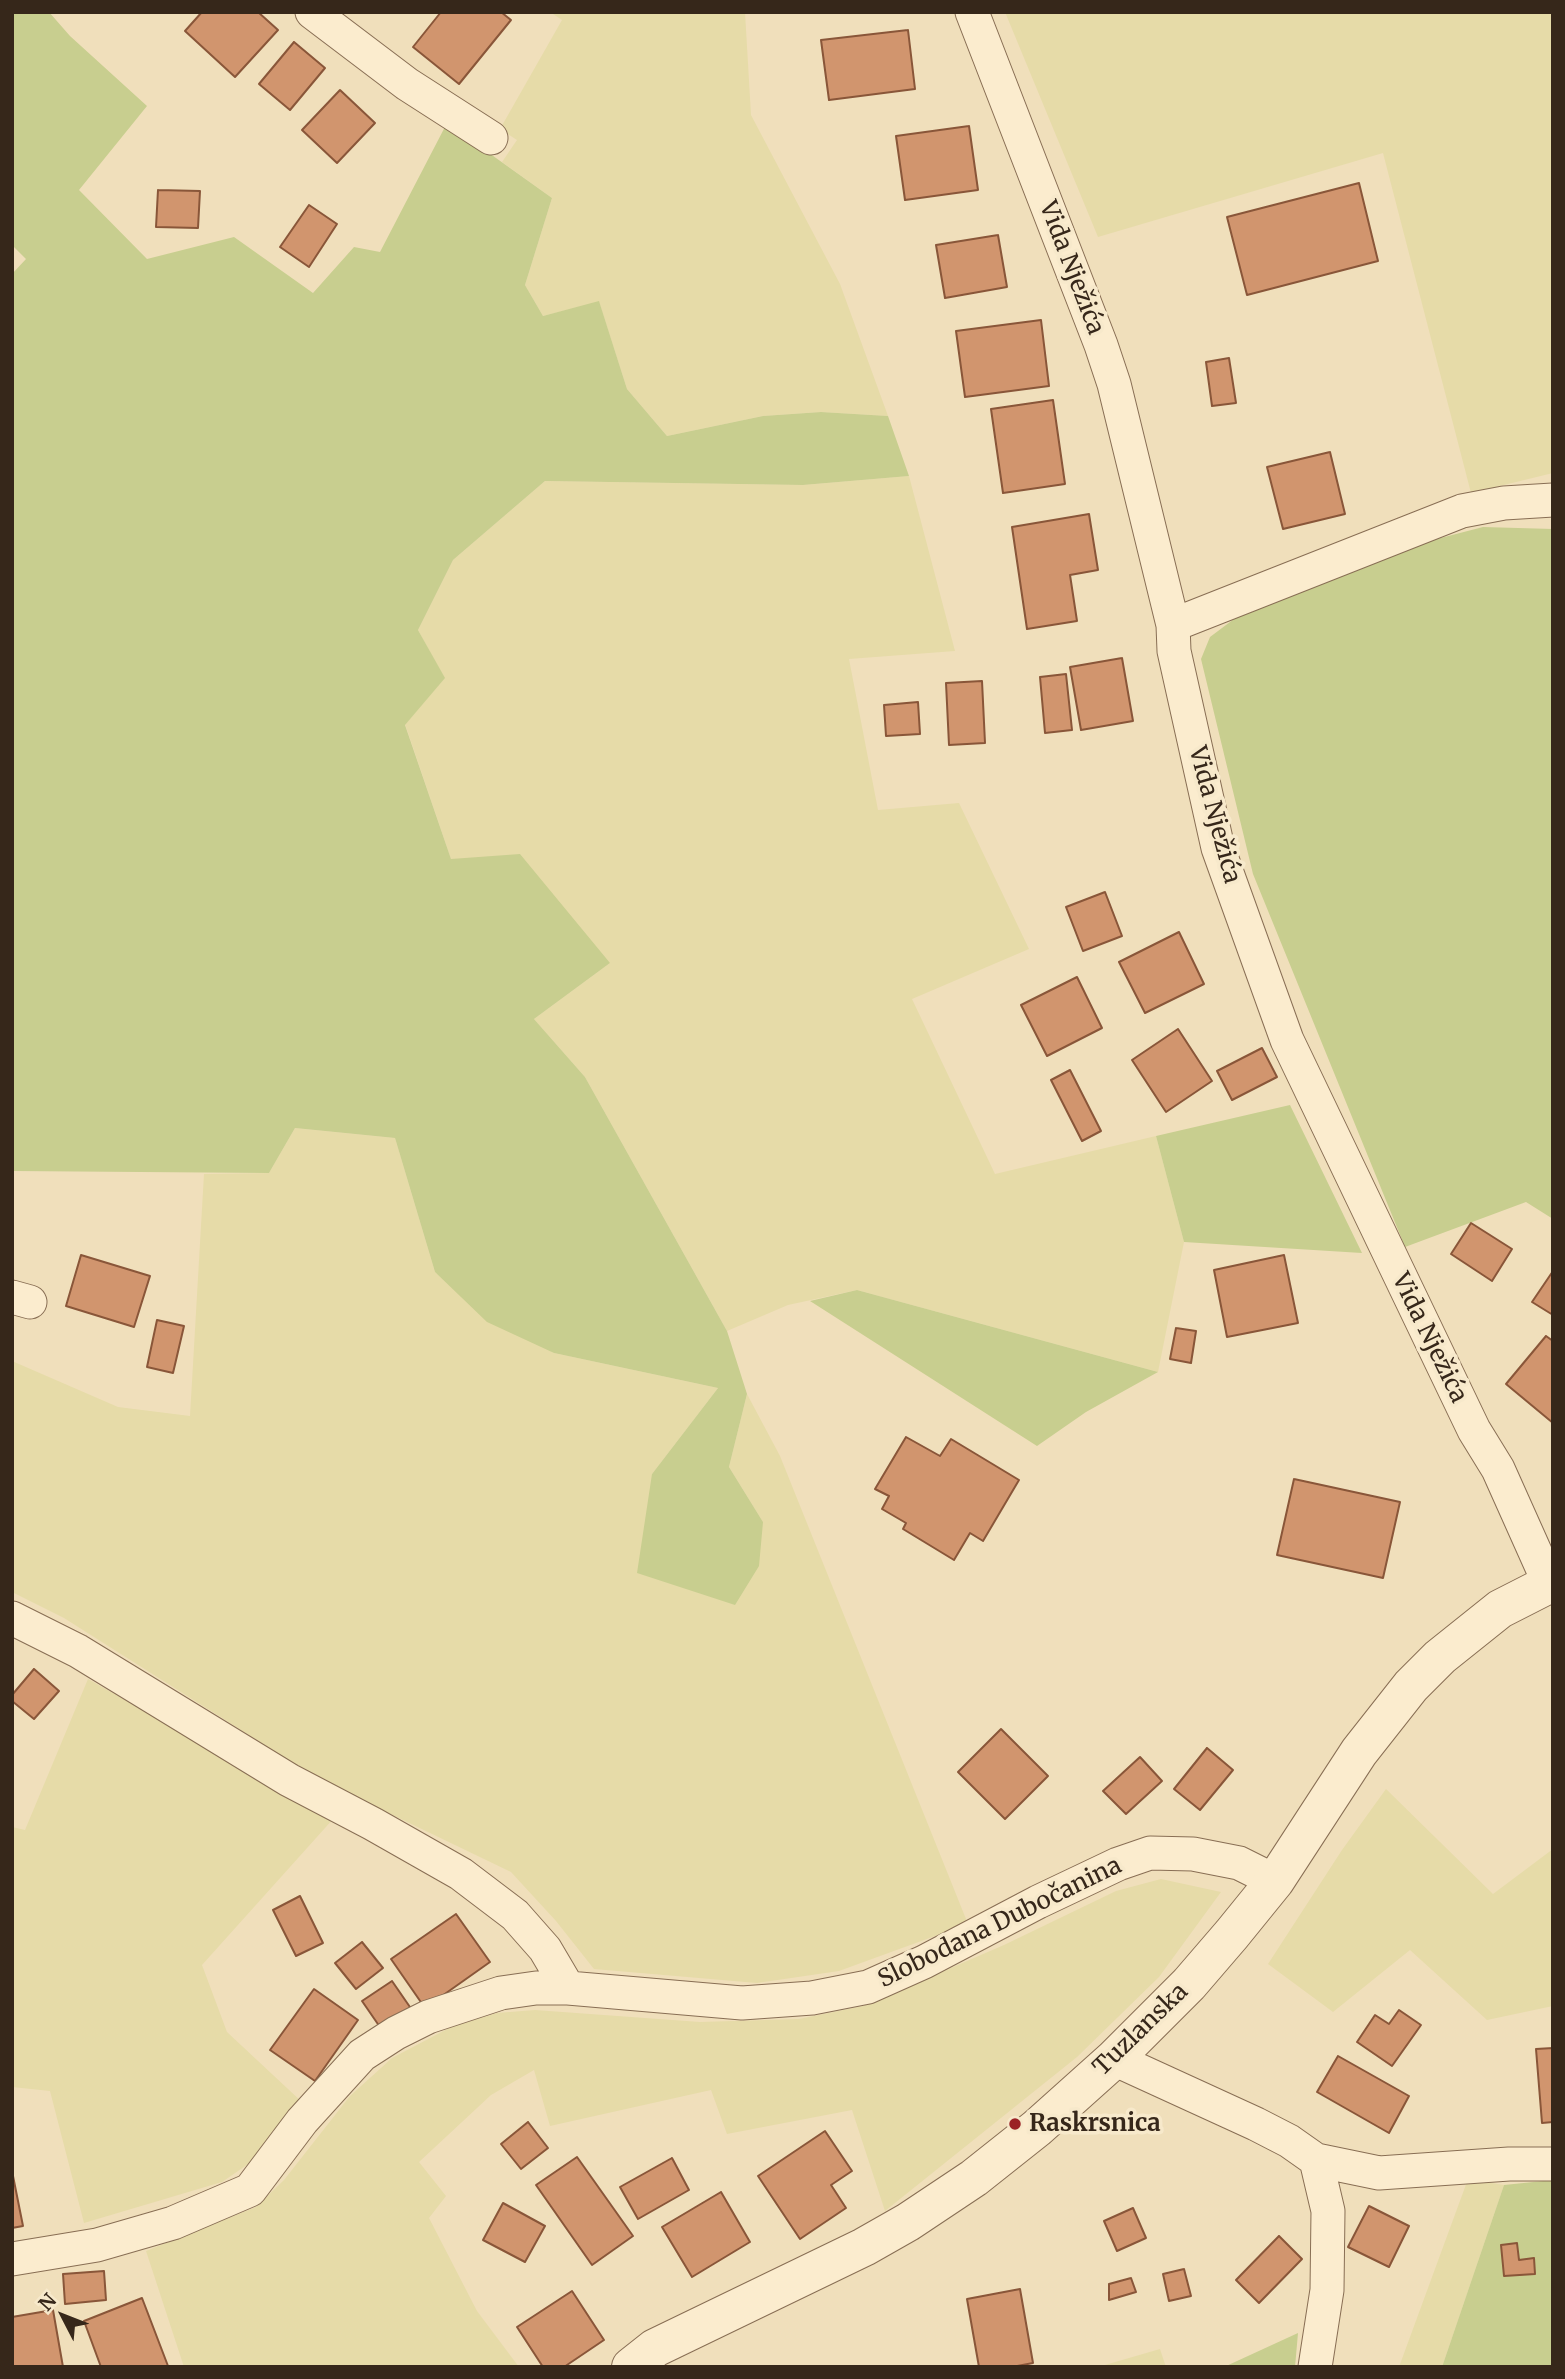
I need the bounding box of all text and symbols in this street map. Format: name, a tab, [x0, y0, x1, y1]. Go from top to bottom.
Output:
street label: Vida Nježića	[1032, 197, 1110, 339]
street label: Vida Nježića	[1182, 743, 1246, 887]
street label: Vida Nježića	[1385, 1268, 1473, 1408]
street label: Slobodana Dubočanina	[874, 1852, 1126, 1994]
street label: Tuzlanska	[1088, 1978, 1194, 2082]
place label: Raskrsnica	[1029, 2110, 1161, 2138]
marker: Raskrsnica	[1007, 2116, 1023, 2132]
north arrow	[28, 2281, 98, 2351]
text: N	[33, 2288, 61, 2316]

